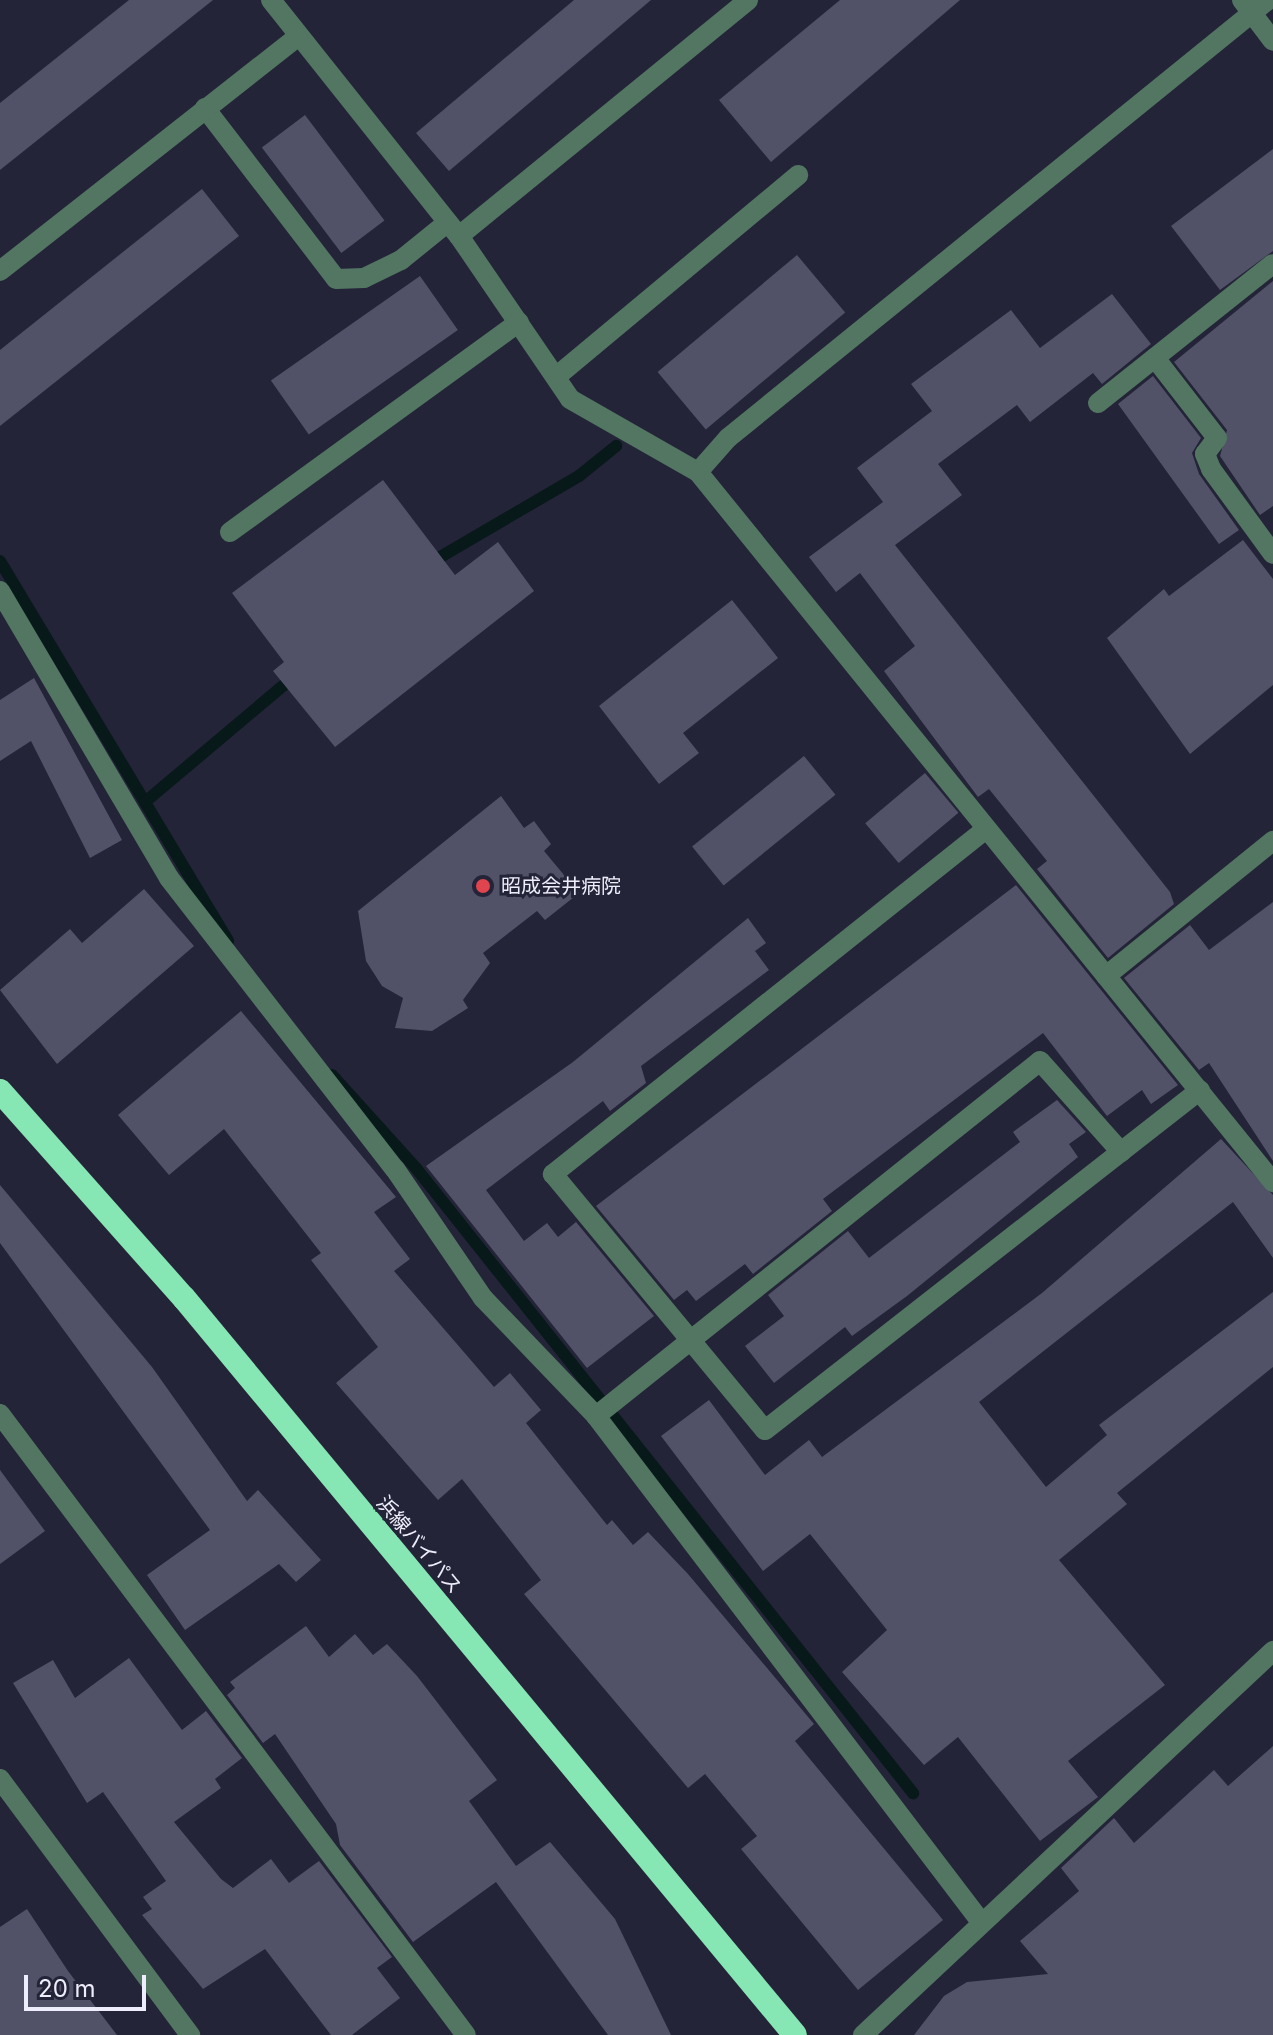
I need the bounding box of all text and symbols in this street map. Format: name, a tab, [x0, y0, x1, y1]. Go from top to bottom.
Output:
place label: 昭成会井病院	[501, 874, 621, 898]
marker: 昭成会井病院	[472, 875, 494, 897]
street label: 浜線バイパス	[371, 1491, 467, 1599]
scale bar	[28, 1959, 150, 2009]
text: 20 m	[38, 1974, 96, 2003]

